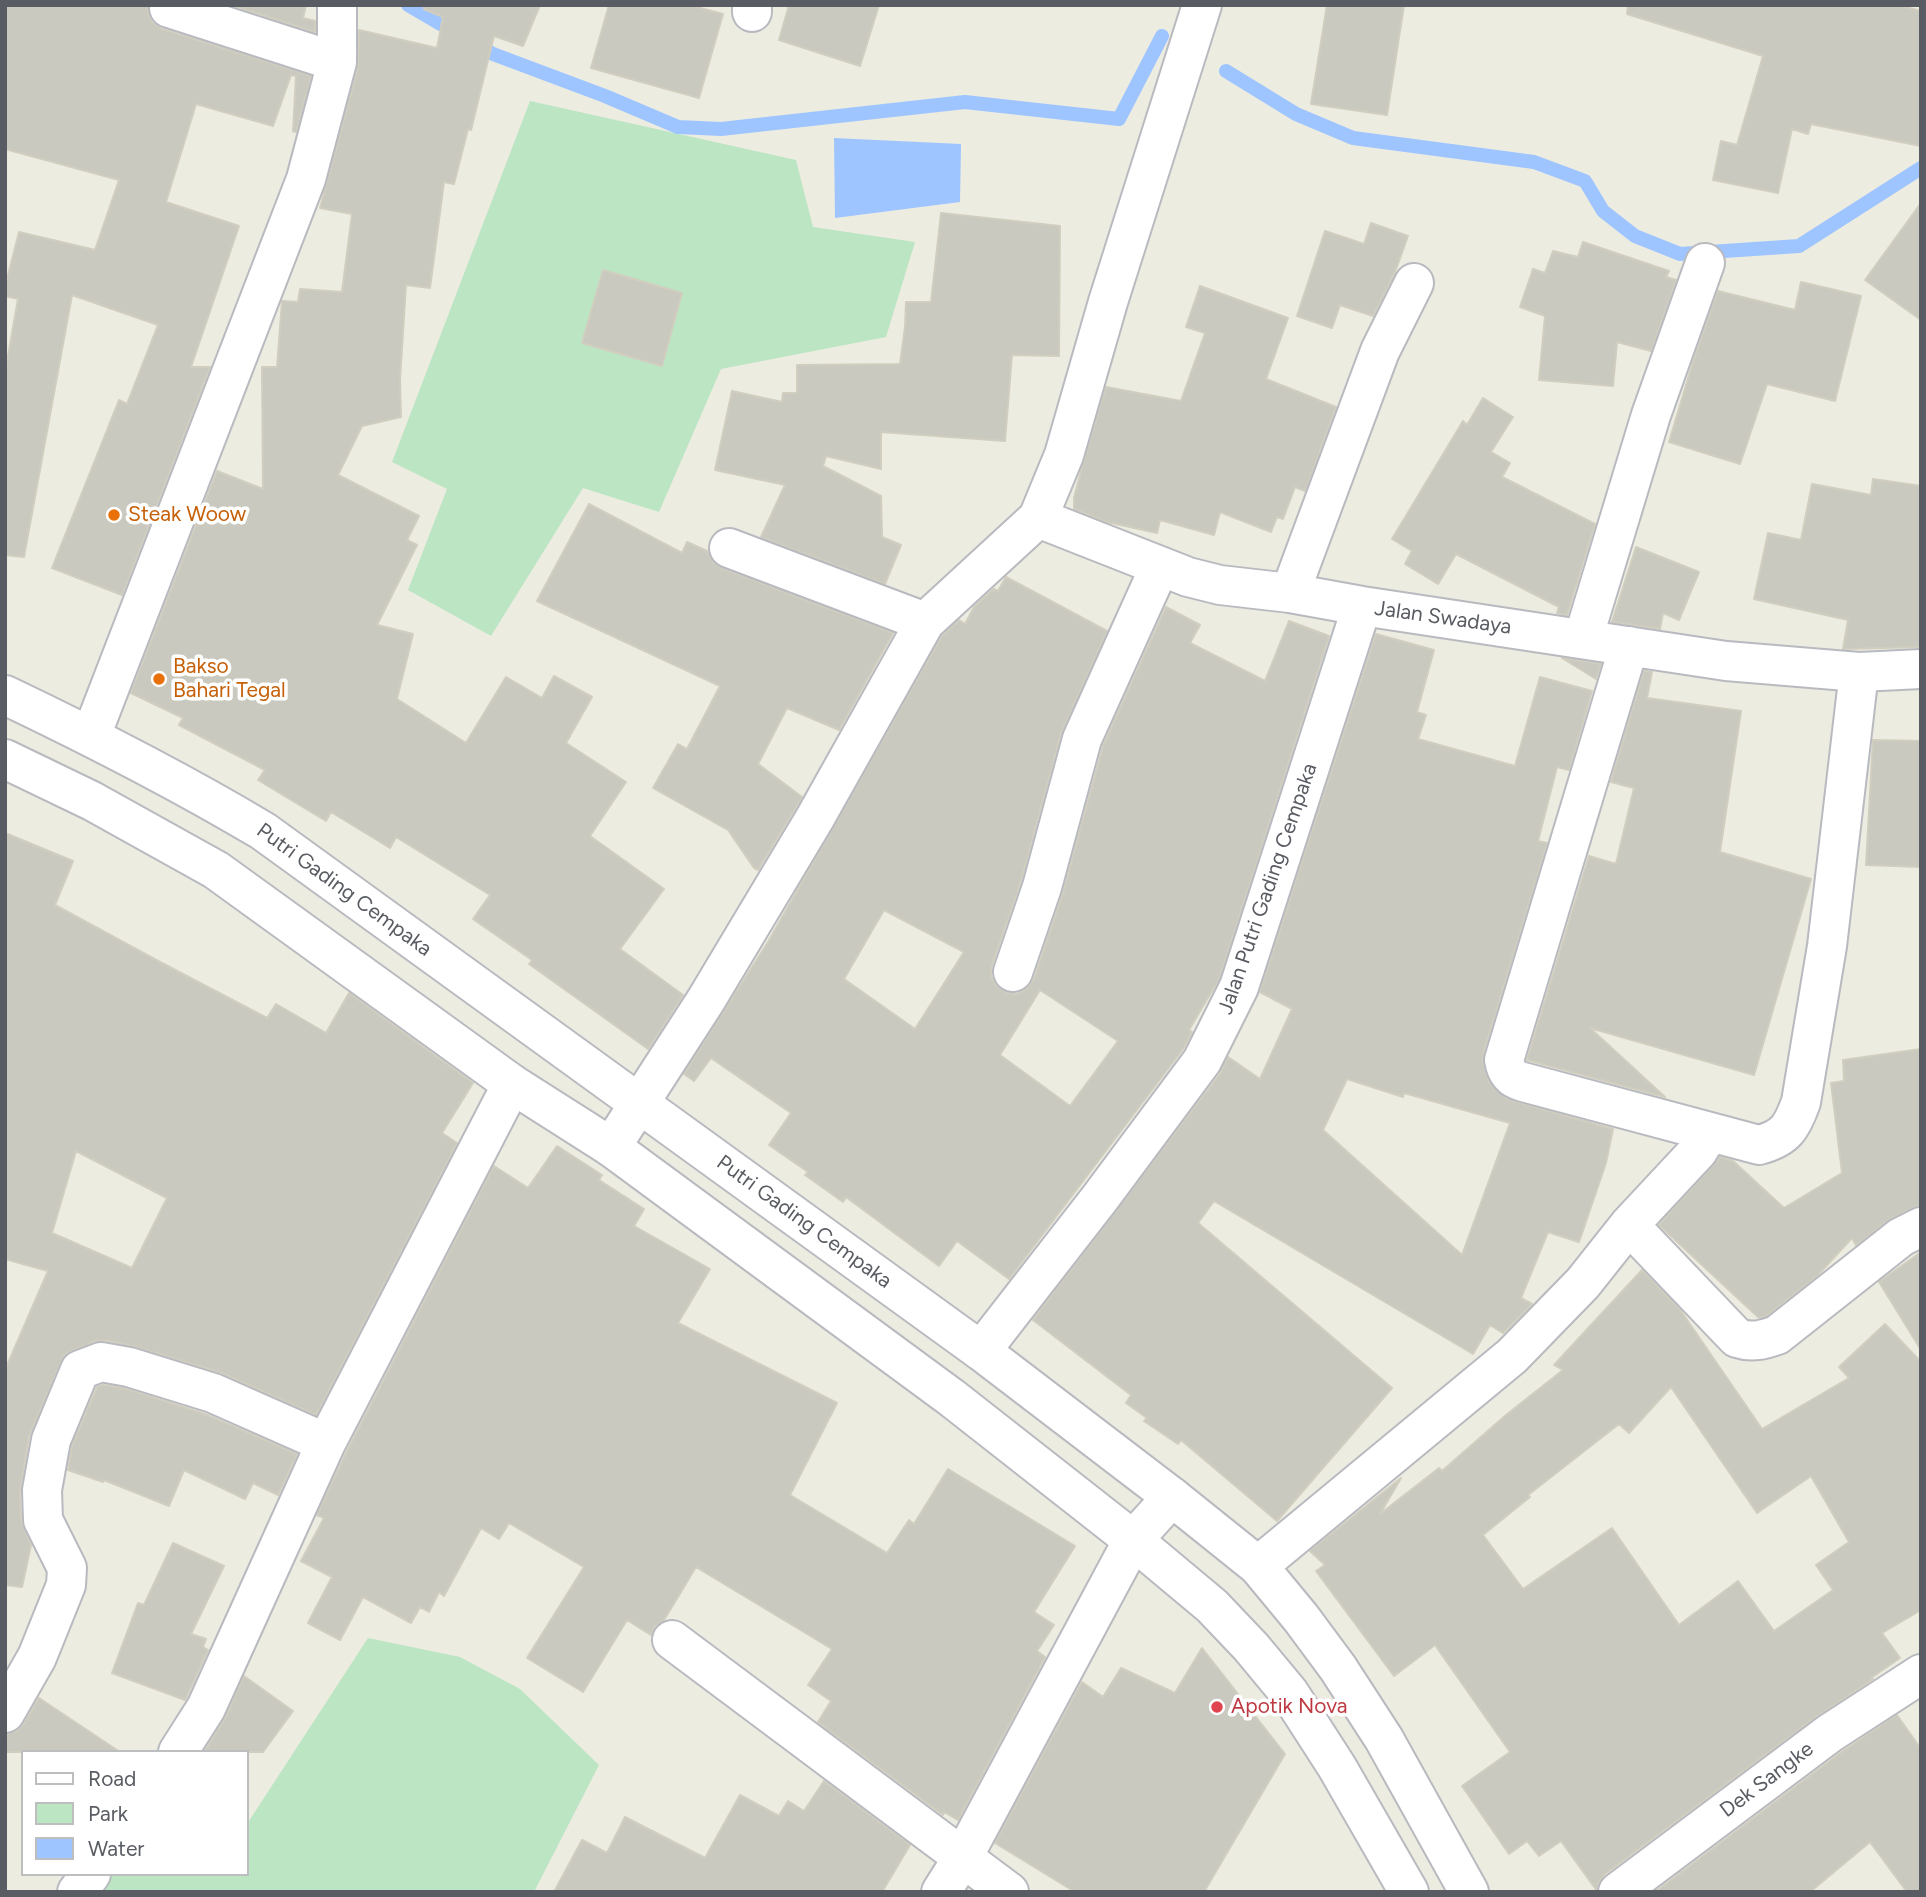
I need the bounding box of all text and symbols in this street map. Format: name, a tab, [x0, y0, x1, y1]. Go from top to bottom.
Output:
place label: Steak Woow	[128, 502, 246, 528]
marker: Steak Woow	[106, 507, 122, 523]
street label: Jalan Swadaya	[1373, 596, 1513, 640]
place label: Bakso Bahari Tegal	[173, 654, 286, 704]
marker: Bakso Bahari Tegal	[151, 671, 167, 687]
street label: Jalan Putri Gading Cempaka	[1213, 760, 1323, 1018]
street label: Putri Gading Cempaka	[252, 818, 436, 962]
street label: Putri Gading Cempaka	[712, 1150, 896, 1294]
place label: Apotik Nova	[1231, 1694, 1348, 1720]
marker: Apotik Nova	[1209, 1699, 1225, 1715]
street label: Dek Sangke	[1715, 1737, 1819, 1823]
legend	[21, 1750, 248, 1876]
text: Road	[88, 1766, 136, 1791]
text: Park	[88, 1801, 128, 1826]
text: Water	[88, 1836, 144, 1861]

